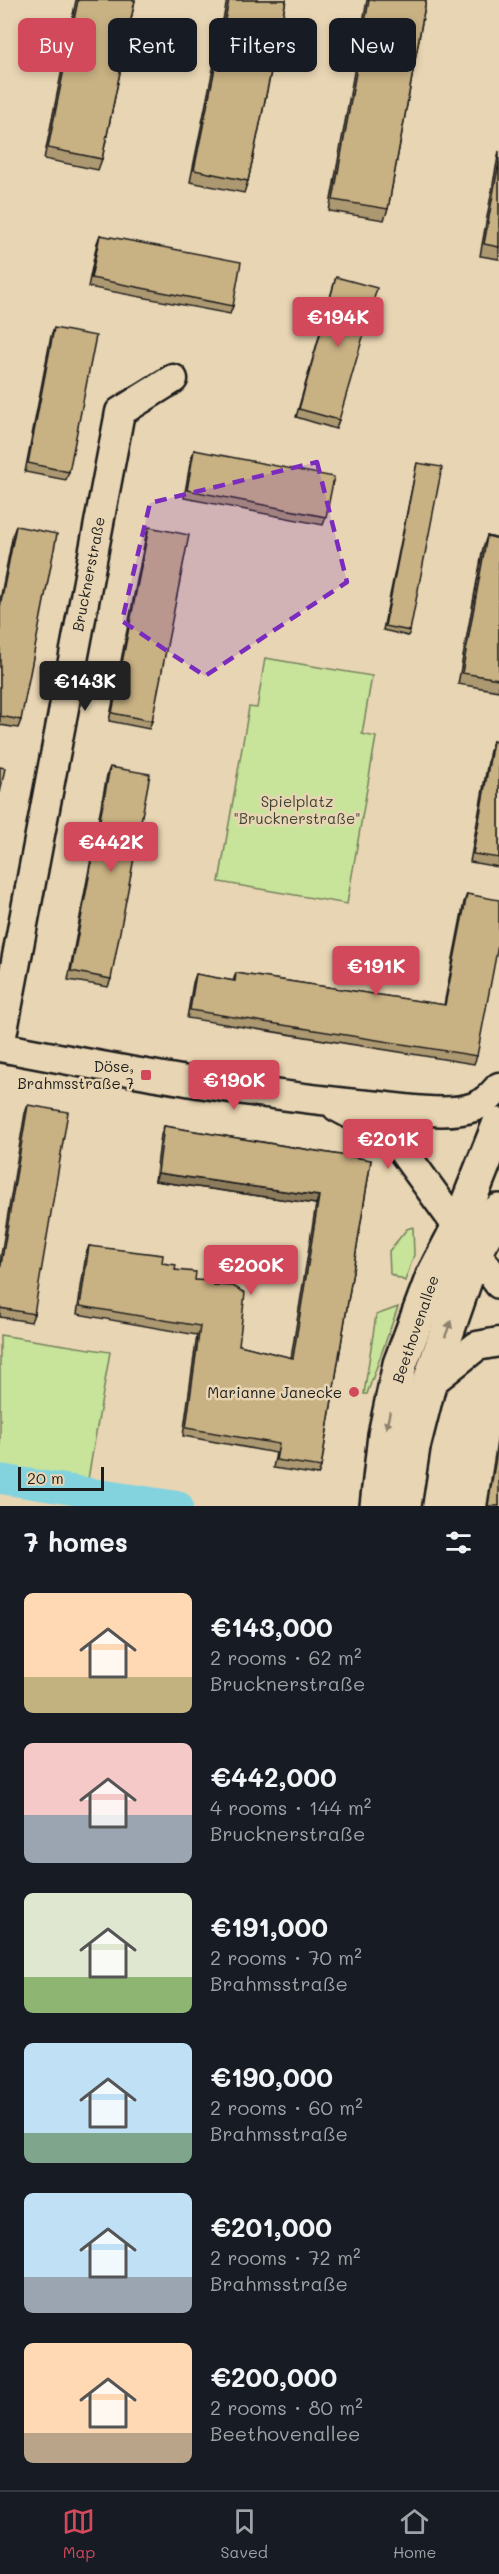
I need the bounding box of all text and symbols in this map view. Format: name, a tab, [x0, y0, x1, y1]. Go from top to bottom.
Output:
chip: Buy	[18, 18, 96, 72]
chip: Rent	[108, 18, 197, 72]
chip: Filters	[209, 18, 317, 72]
chip: New	[329, 18, 416, 72]
pin: €194K	[296, 297, 380, 348]
text: €194K	[307, 303, 369, 329]
street label: Brucknerstraße	[67, 515, 109, 633]
pin: €143K	[43, 661, 127, 712]
text: €143K	[54, 667, 116, 693]
park label: Spielplatz "Brucknerstraße"	[233, 791, 361, 828]
pin: €442K	[69, 822, 153, 873]
text: €442K	[78, 828, 144, 854]
pin: €191K	[334, 946, 418, 997]
text: €191K	[346, 952, 406, 978]
place label: Döse, Brahmsstraße 7	[17, 1056, 134, 1093]
pin: €190K	[192, 1060, 276, 1111]
text: €190K	[202, 1066, 266, 1092]
marker: Döse, Brahmsstraße 7	[139, 1068, 153, 1082]
pin: €201K	[346, 1119, 430, 1170]
text: €201K	[357, 1125, 419, 1151]
pin: €200K	[209, 1245, 293, 1296]
text: €200K	[218, 1251, 284, 1277]
street label: Beethovenallee	[387, 1272, 443, 1386]
one-way arrow	[443, 1319, 453, 1337]
place label: Marianne Janecke	[207, 1382, 342, 1402]
marker: Marianne Janecke	[347, 1385, 361, 1399]
one-way arrow	[383, 1411, 392, 1430]
scale bar	[18, 1464, 104, 1492]
text: 20 m	[27, 1467, 64, 1488]
text: 7 homes	[24, 1525, 128, 1559]
icon: filters	[442, 1526, 475, 1559]
text: €143,000	[210, 1610, 333, 1644]
icon: home	[72, 1617, 144, 1689]
text: 2 rooms · 62 m²	[210, 1644, 362, 1670]
text: Brucknerstraße	[210, 1670, 365, 1696]
text: €442,000	[210, 1760, 337, 1794]
icon: home	[72, 1767, 144, 1839]
text: 4 rooms · 144 m²	[210, 1794, 371, 1820]
text: Brucknerstraße	[210, 1820, 365, 1846]
text: €191,000	[210, 1910, 328, 1944]
icon: home	[72, 1917, 144, 1989]
text: 2 rooms · 70 m²	[210, 1944, 362, 1970]
text: Brahmsstraße	[210, 1970, 348, 1996]
text: €190,000	[210, 2060, 333, 2094]
icon: home	[72, 2067, 144, 2139]
text: 2 rooms · 60 m²	[210, 2094, 363, 2120]
text: Brahmsstraße	[210, 2120, 348, 2146]
text: €201,000	[210, 2210, 332, 2244]
icon: home	[72, 2217, 144, 2289]
text: 2 rooms · 72 m²	[210, 2244, 361, 2270]
text: Brahmsstraße	[210, 2270, 348, 2296]
text: €200,000	[210, 2360, 337, 2394]
icon: home	[72, 2367, 144, 2439]
text: 2 rooms · 80 m²	[210, 2394, 363, 2420]
text: Beethovenallee	[210, 2420, 360, 2446]
tab: Map	[62, 2505, 95, 2562]
tab: Saved	[220, 2505, 268, 2562]
tab: Home	[393, 2505, 436, 2562]

